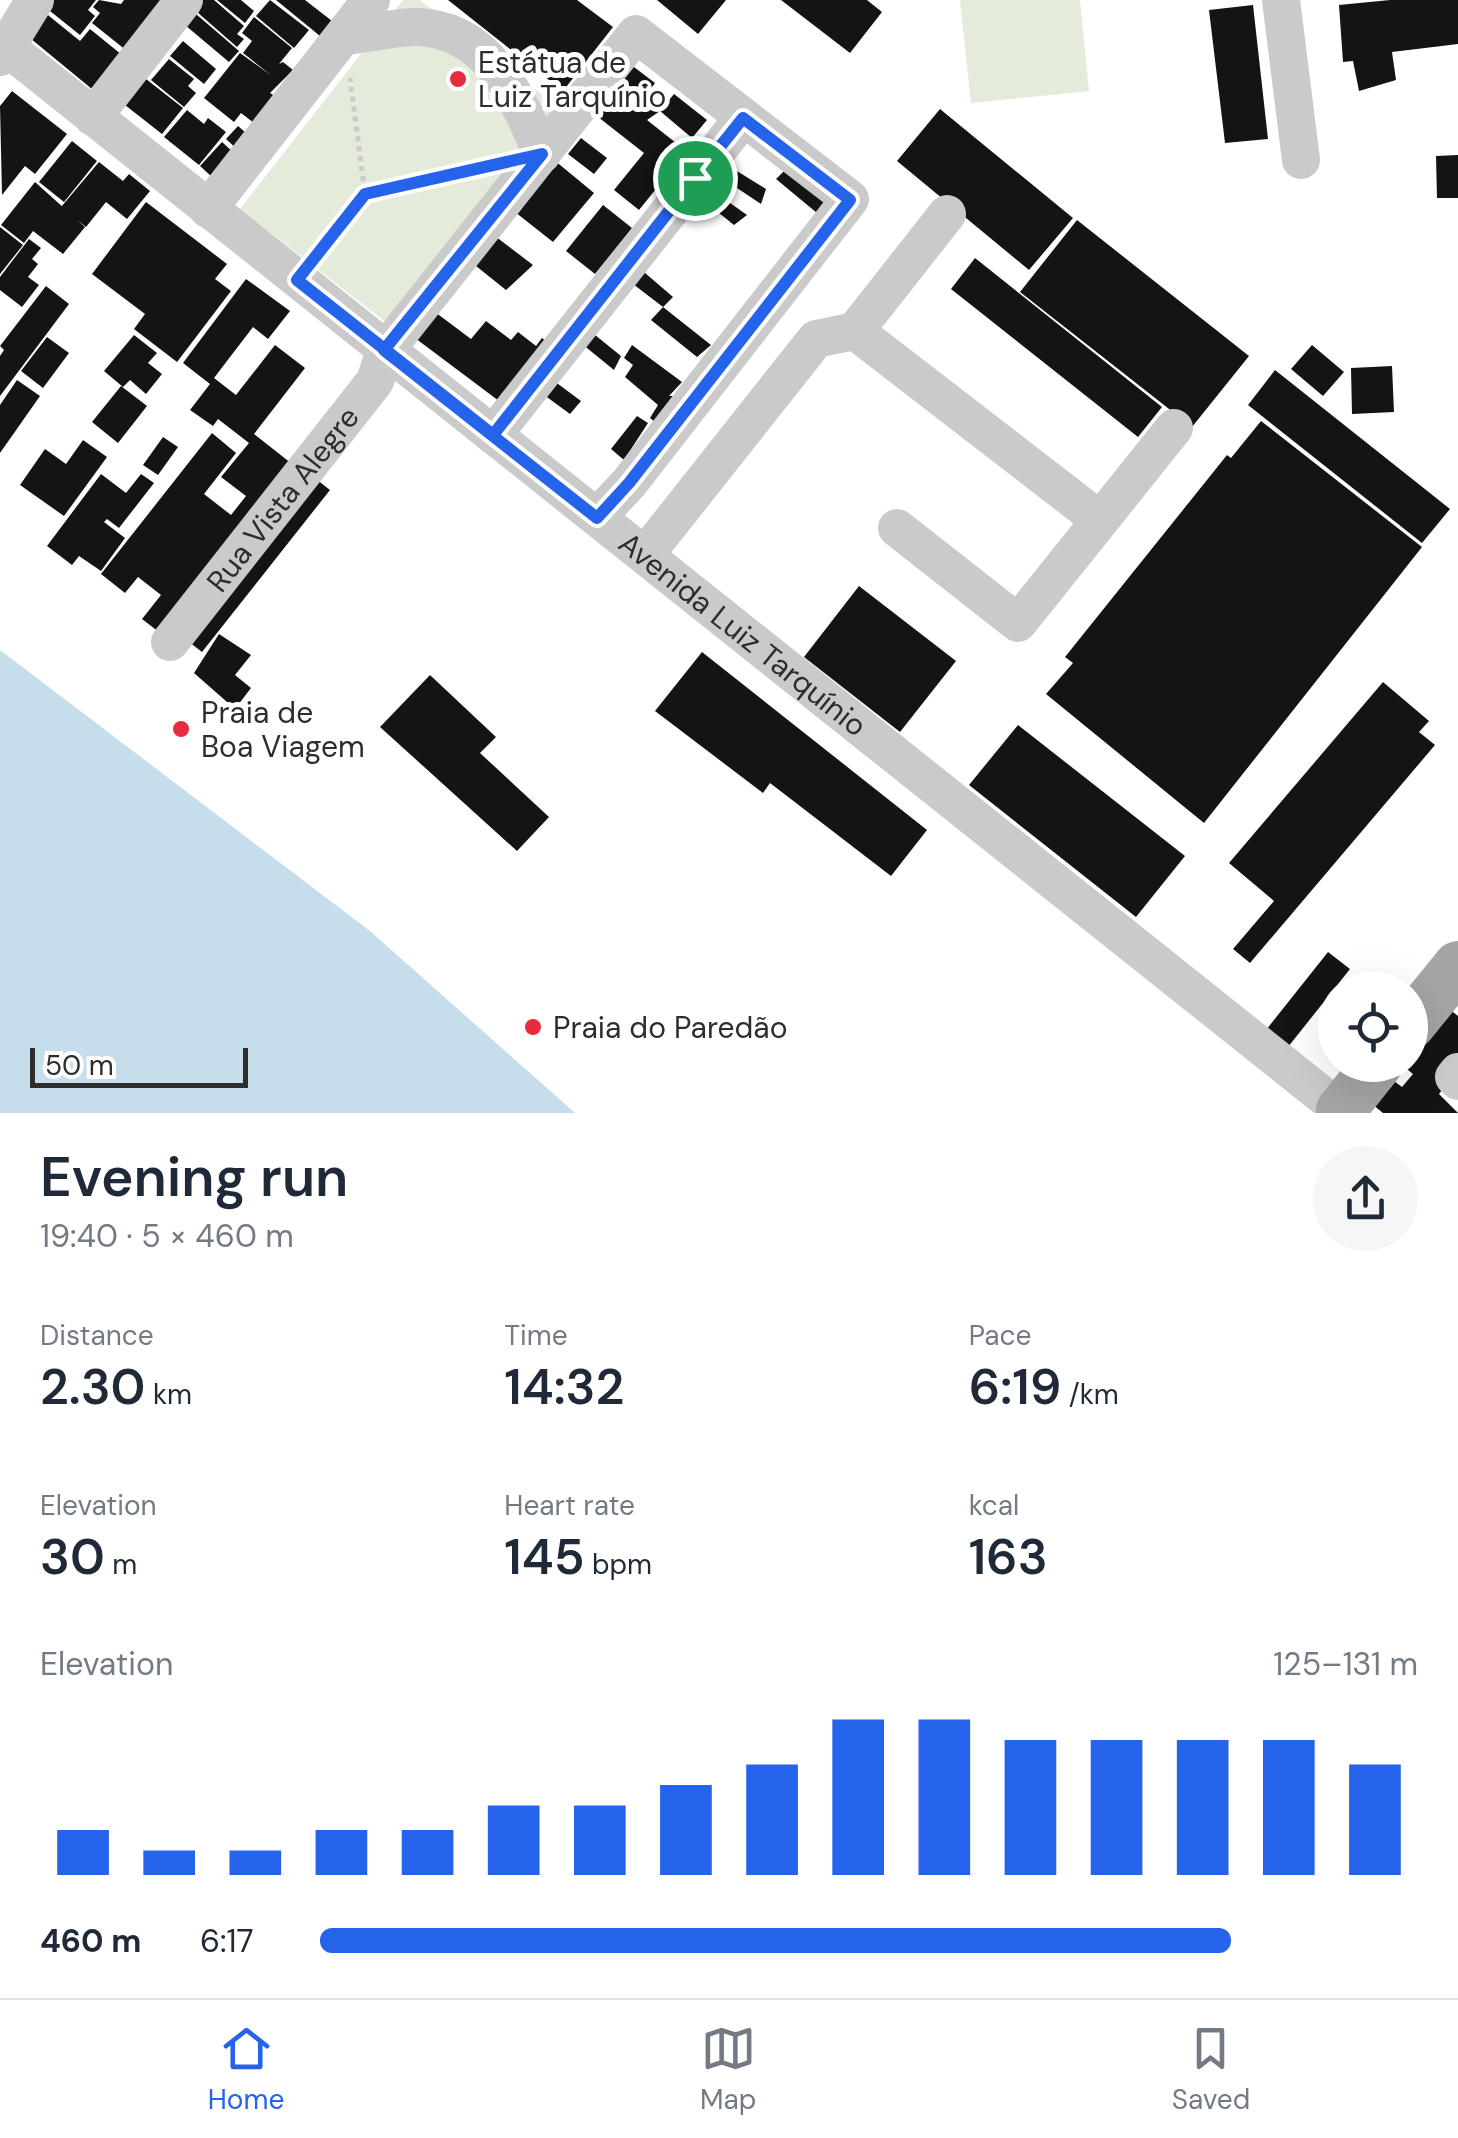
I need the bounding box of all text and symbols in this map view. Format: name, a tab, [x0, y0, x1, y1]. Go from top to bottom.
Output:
place label: Estátua de Luiz Tarquínio	[478, 43, 666, 116]
marker: Estátua de Luiz Tarquínio	[447, 68, 469, 90]
pin	[653, 136, 738, 221]
icon: arrive	[668, 151, 723, 206]
street label: Rua Vista Alegre	[198, 398, 367, 599]
street label: Avenida Luiz Tarquínio	[611, 523, 875, 745]
place label: Praia de Boa Viagem	[201, 693, 365, 766]
marker: Praia de Boa Viagem	[170, 718, 192, 740]
map controls	[1318, 972, 1428, 1082]
button: locate	[1318, 972, 1428, 1082]
place label: Praia do Paredão	[553, 1008, 787, 1047]
marker: Praia do Paredão	[522, 1016, 544, 1038]
scale bar	[30, 1043, 248, 1088]
text: 50 m	[45, 1047, 114, 1084]
text: Evening run	[40, 1141, 348, 1213]
button: share	[1313, 1146, 1418, 1251]
text: 19:40 · 5 × 460 m	[40, 1215, 294, 1257]
text: Distance	[40, 1317, 154, 1354]
text: Time	[504, 1317, 568, 1354]
text: Pace	[969, 1317, 1031, 1354]
text: 2.30	[40, 1354, 146, 1420]
text: 14:32	[504, 1354, 624, 1420]
text: 6:19	[969, 1354, 1061, 1420]
text: km	[146, 1376, 192, 1413]
text: /km	[1061, 1376, 1119, 1413]
text: Elevation	[40, 1487, 157, 1524]
text: Heart rate	[504, 1487, 635, 1524]
text: kcal	[969, 1487, 1019, 1524]
text: 30	[40, 1524, 105, 1590]
text: 145	[504, 1524, 585, 1590]
text: 163	[969, 1524, 1048, 1590]
text: m	[105, 1546, 137, 1583]
text: bpm	[585, 1546, 652, 1583]
text: Elevation	[40, 1643, 173, 1685]
text: 125–131 m	[1273, 1643, 1418, 1685]
text: 460 m	[40, 1920, 141, 1962]
text: 6:17	[200, 1920, 254, 1962]
tab: Home	[208, 2021, 284, 2118]
tab: Map	[700, 2021, 756, 2118]
tab: Saved	[1172, 2021, 1250, 2118]

